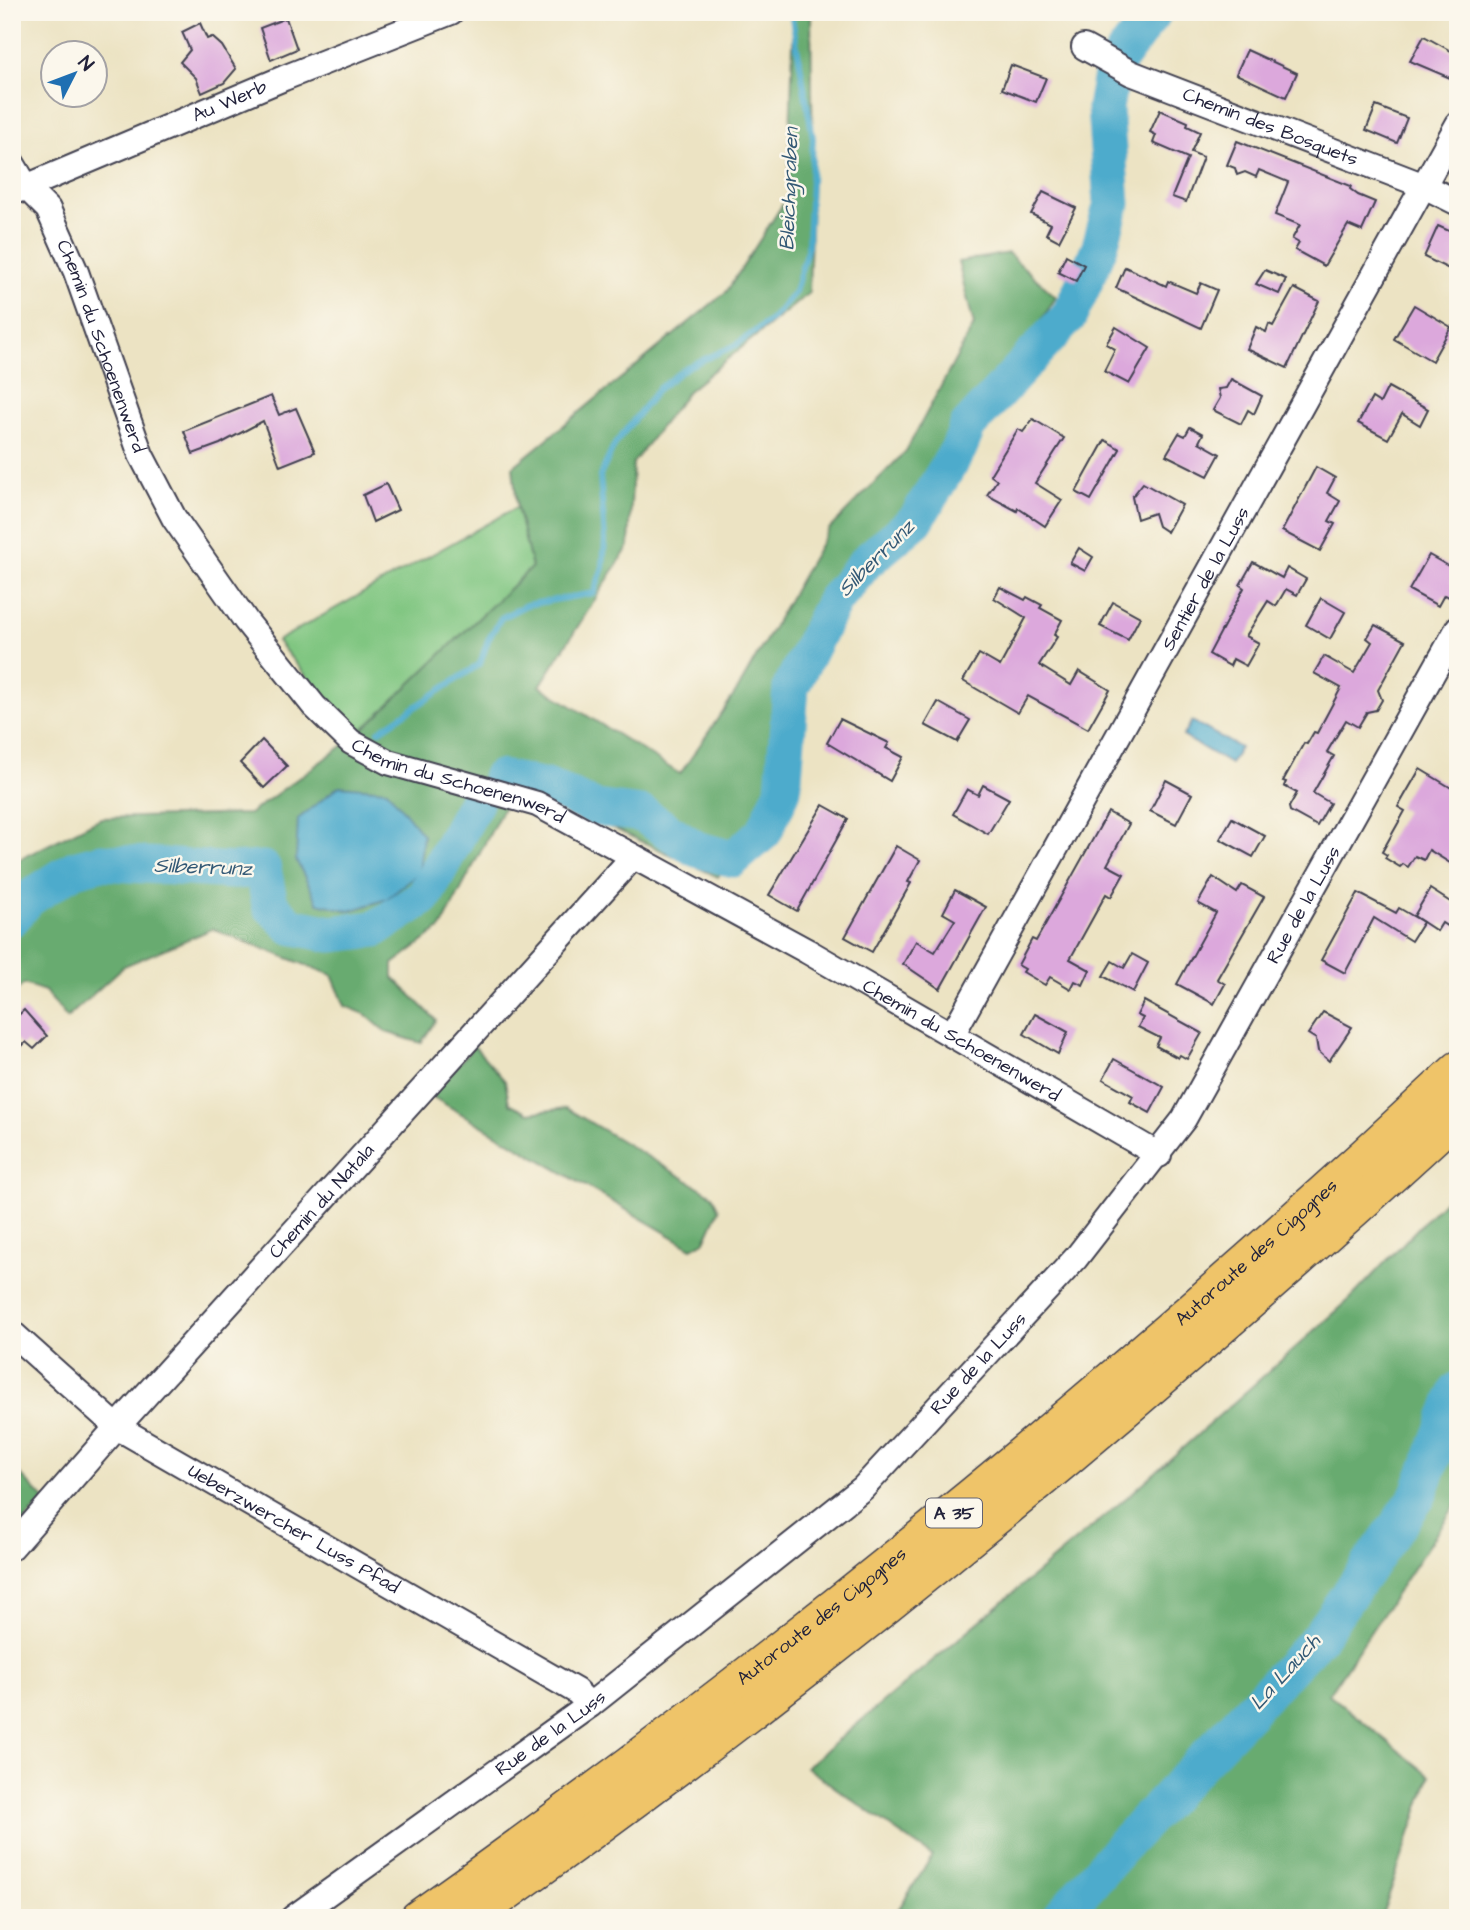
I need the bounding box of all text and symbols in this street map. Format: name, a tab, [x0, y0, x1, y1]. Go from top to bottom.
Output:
north arrow	[38, 38, 108, 108]
text: N	[71, 50, 100, 77]
street label: Au Werb	[188, 73, 271, 129]
street label: Chemin des Bosquets	[1179, 81, 1362, 173]
water label: Bleichgraben	[772, 125, 807, 251]
street label: Chemin du Schoenenwerd	[50, 235, 153, 456]
street label: Sentier de la Luss	[1155, 502, 1256, 655]
water label: Silberrunz	[831, 512, 922, 603]
street label: Chemin du Schoenenwerd	[347, 731, 570, 830]
street label: Rue de la Luss	[1260, 841, 1347, 969]
water label: Silberrunz	[154, 851, 254, 883]
street label: Chemin du Schoenenwerd	[857, 972, 1066, 1109]
street label: Chemin du Natala	[262, 1138, 381, 1265]
street label: Autoroute des Cigognes	[1169, 1173, 1344, 1332]
street label: Rue de la Luss	[924, 1306, 1033, 1421]
street label: Ueberzwercher Luss Pfad	[183, 1457, 405, 1600]
road number: A 35	[926, 1498, 982, 1528]
street label: Autoroute des Cigognes	[731, 1541, 912, 1692]
water label: La Lauch	[1243, 1626, 1328, 1716]
street label: Rue de la Luss	[490, 1684, 612, 1782]

